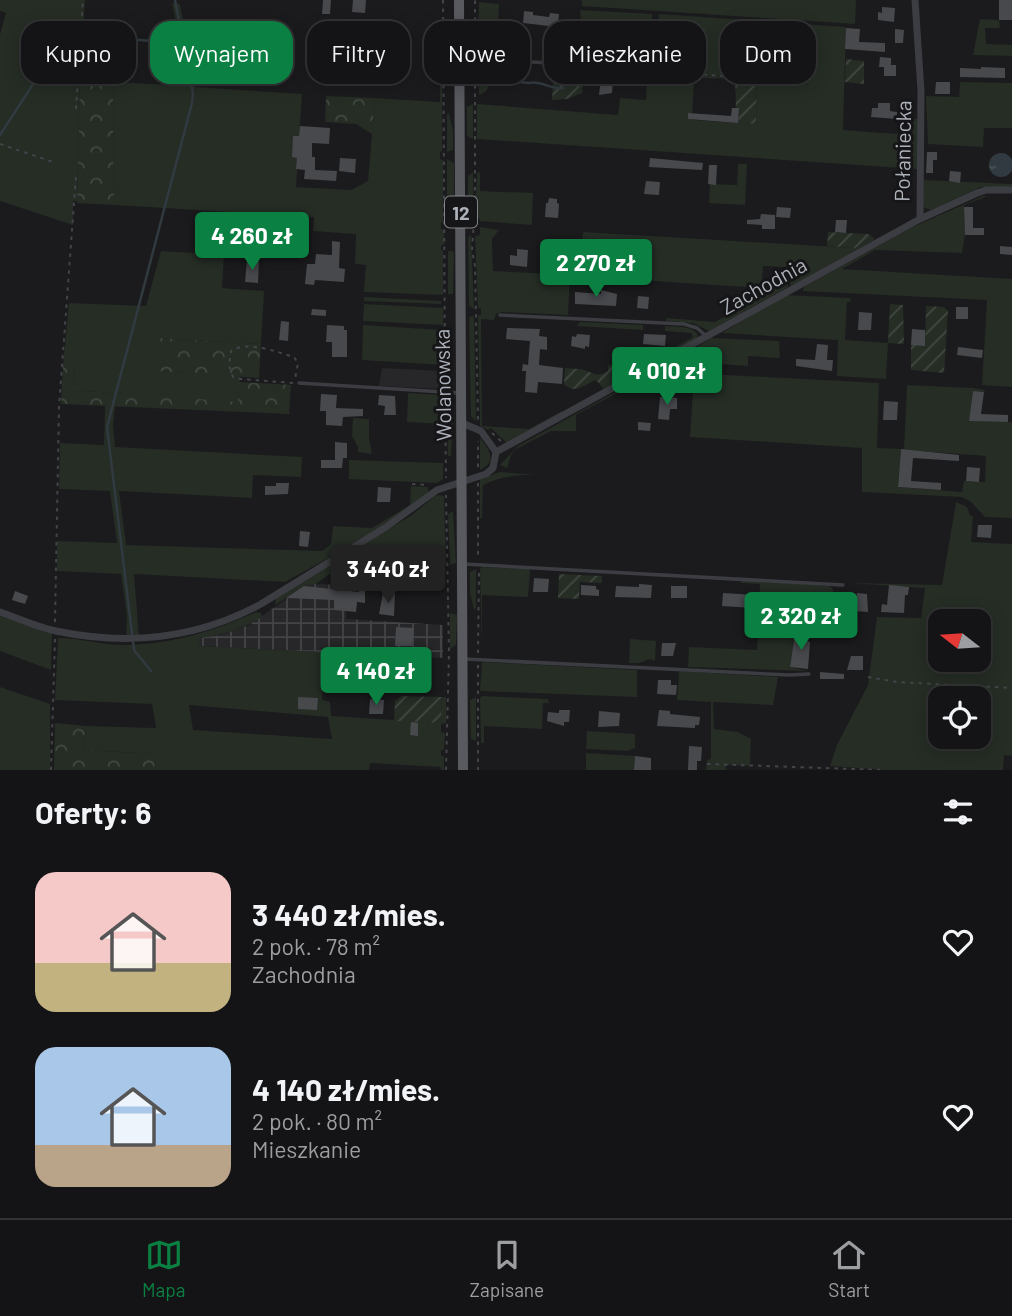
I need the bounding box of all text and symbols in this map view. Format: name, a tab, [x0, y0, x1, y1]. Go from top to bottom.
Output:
chip: Kupno	[21, 21, 136, 84]
chip: Wynajem	[150, 21, 293, 84]
chip: Filtry	[307, 21, 410, 84]
chip: Nowe	[424, 21, 530, 84]
chip: Mieszkanie	[544, 21, 706, 84]
chip: Dom	[720, 21, 816, 84]
street label: Połaniecka	[889, 100, 915, 202]
road number: 12	[445, 196, 477, 228]
pin: 4 260 zł	[180, 212, 324, 272]
text: 4 260 zł	[211, 221, 293, 249]
pin: 2 270 zł	[524, 240, 668, 299]
text: 2 270 zł	[556, 248, 636, 276]
street label: Zachodnia	[716, 251, 810, 319]
street label: Wolanowska	[429, 329, 455, 441]
pin: 4 010 zł	[595, 348, 739, 407]
text: 4 010 zł	[628, 356, 706, 384]
pin: 3 440 zł	[316, 546, 460, 605]
text: 3 440 zł	[346, 554, 430, 582]
pin: 2 320 zł	[729, 592, 873, 652]
text: 2 320 zł	[760, 601, 842, 629]
north arrow	[928, 609, 990, 672]
map controls	[928, 609, 991, 749]
pin: 4 140 zł	[304, 648, 448, 707]
text: 4 140 zł	[337, 656, 415, 684]
button: locate	[928, 686, 991, 749]
icon: filters	[939, 793, 977, 831]
text: Oferty: 6	[35, 794, 151, 830]
text: 3 440 zł/mies.	[252, 896, 446, 932]
icon: home	[91, 900, 175, 984]
icon: heart	[939, 923, 977, 961]
text: 2 pok. · 78 m²	[252, 932, 380, 960]
text: Zachodnia	[252, 960, 356, 988]
text: 4 140 zł/mies.	[252, 1071, 440, 1107]
icon: home	[91, 1075, 175, 1159]
icon: heart	[939, 1098, 977, 1136]
text: 2 pok. · 80 m²	[252, 1107, 382, 1135]
text: Mieszkanie	[252, 1135, 361, 1163]
tab: Mapa	[142, 1236, 186, 1301]
tab: Zapisane	[470, 1236, 544, 1301]
tab: Start	[828, 1236, 870, 1301]

